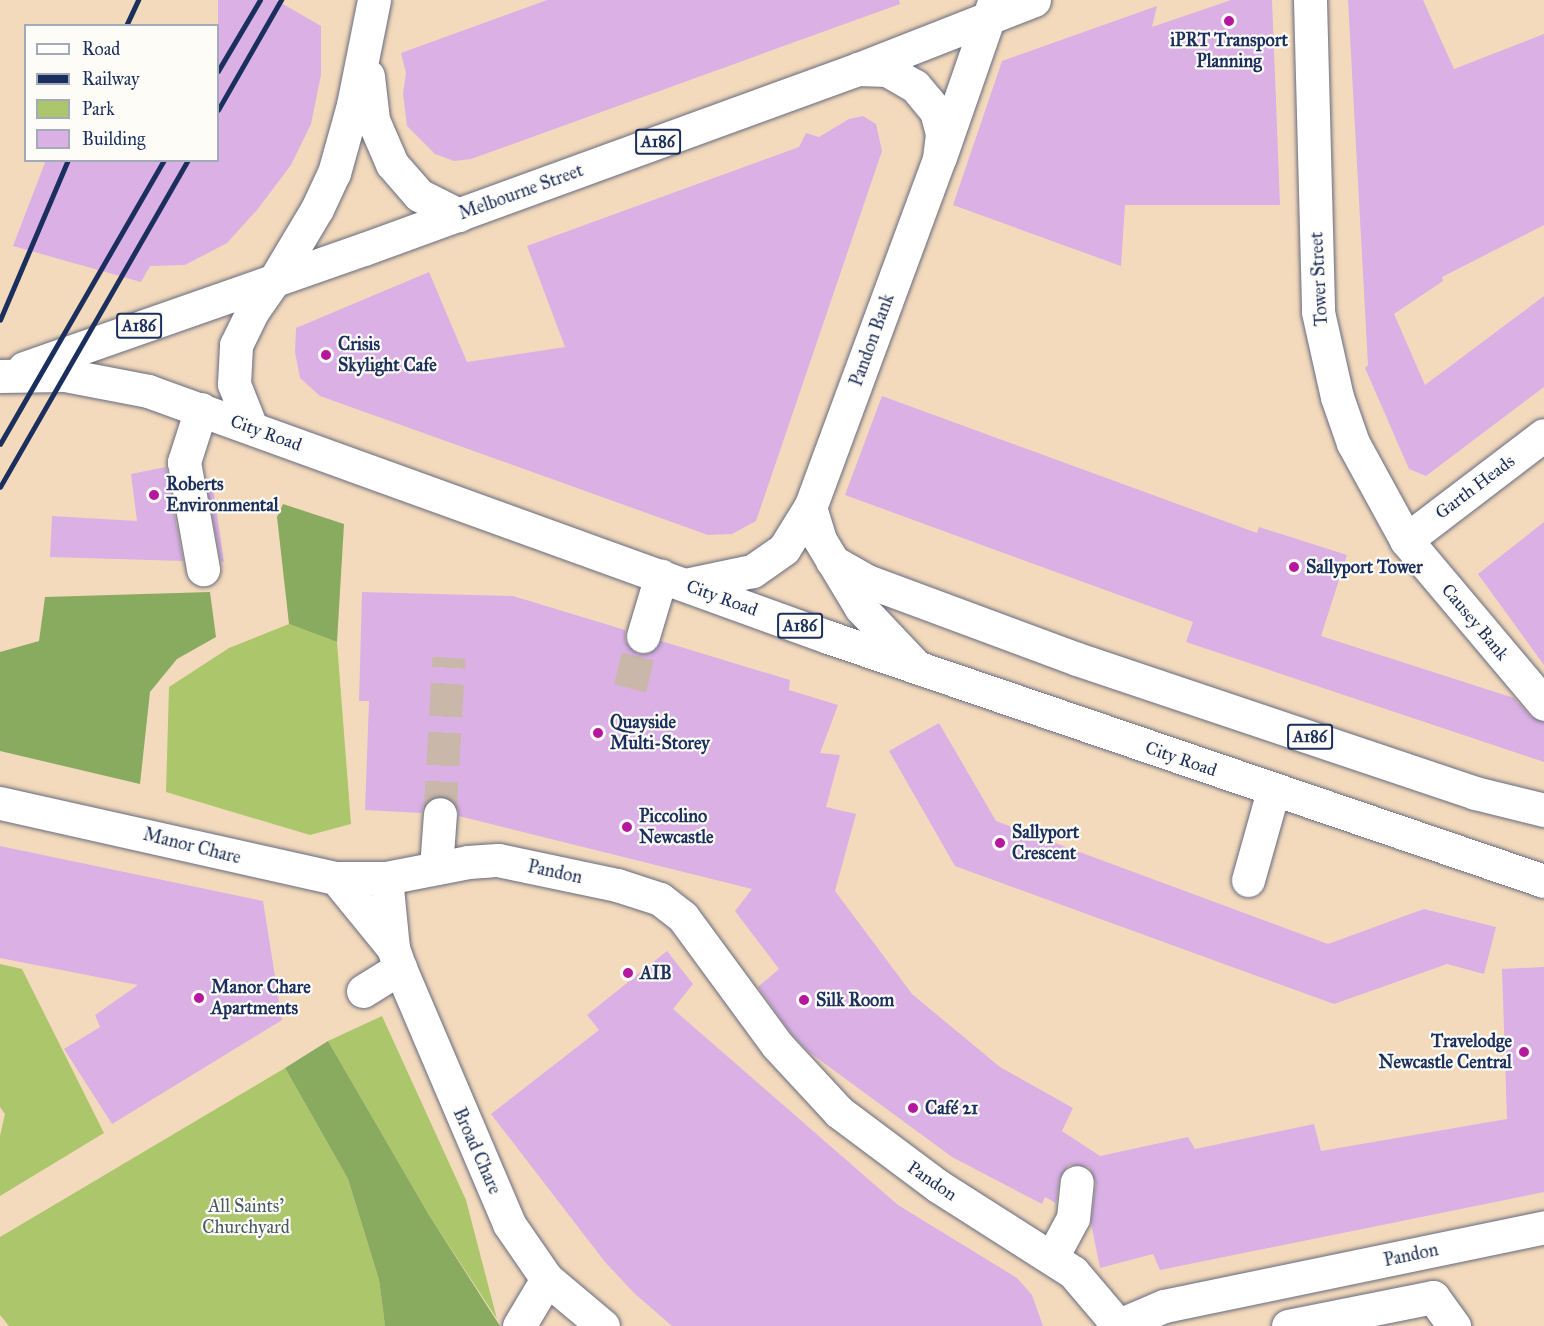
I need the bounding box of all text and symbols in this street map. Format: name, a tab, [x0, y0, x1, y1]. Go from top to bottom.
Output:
marker: iPRT Transport Planning	[1222, 14, 1236, 28]
legend	[24, 24, 219, 162]
place label: iPRT Transport Planning	[1170, 30, 1288, 72]
text: Road	[82, 38, 120, 60]
text: Railway	[82, 68, 139, 90]
text: Park	[82, 98, 115, 120]
text: Building	[82, 128, 145, 150]
road number: A186	[634, 129, 682, 155]
street label: Melbourne Street	[456, 159, 586, 225]
street label: Tower Street	[1306, 231, 1332, 327]
street label: Pandon Bank	[845, 291, 899, 389]
road number: A186	[115, 313, 163, 339]
place label: Crisis Skylight Cafe	[338, 334, 437, 376]
marker: Crisis Skylight Cafe	[319, 348, 333, 362]
street label: City Road	[227, 410, 305, 456]
street label: Garth Heads	[1431, 450, 1519, 524]
place label: Roberts Environmental	[166, 474, 279, 516]
marker: Roberts Environmental	[147, 488, 161, 502]
place label: Sallyport Tower	[1306, 556, 1423, 578]
marker: Sallyport Tower	[1287, 560, 1301, 574]
street label: City Road	[683, 575, 761, 621]
street label: Causey Bank	[1437, 579, 1513, 665]
road number: A186	[776, 613, 824, 639]
place label: Quayside Multi-Storey	[610, 712, 710, 754]
road number: A186	[1286, 724, 1334, 750]
marker: Quayside Multi-Storey	[591, 726, 605, 740]
street label: City Road	[1142, 737, 1220, 781]
place label: Piccolino Newcastle	[639, 806, 714, 848]
marker: Piccolino Newcastle	[620, 820, 634, 834]
place label: Sallyport Crescent	[1012, 822, 1079, 864]
street label: Manor Chare	[141, 823, 243, 869]
marker: Sallyport Crescent	[993, 836, 1007, 850]
street label: Pandon	[526, 856, 584, 888]
place label: AIB	[640, 962, 672, 984]
marker: AIB	[621, 966, 635, 980]
place label: Manor Chare Apartments	[211, 977, 311, 1020]
place label: Silk Room	[816, 989, 894, 1011]
marker: Manor Chare Apartments	[192, 991, 206, 1005]
marker: Silk Room	[797, 993, 811, 1007]
place label: Travelodge Newcastle Central	[1379, 1031, 1512, 1074]
marker: Travelodge Newcastle Central	[1517, 1045, 1531, 1059]
place label: Café 21	[925, 1097, 978, 1119]
marker: Café 21	[906, 1101, 920, 1115]
street label: Broad Chare	[448, 1104, 506, 1198]
street label: Pandon	[903, 1157, 961, 1205]
park label: All Saints' Churchyard	[202, 1196, 290, 1238]
street label: Pandon	[1382, 1239, 1440, 1271]

